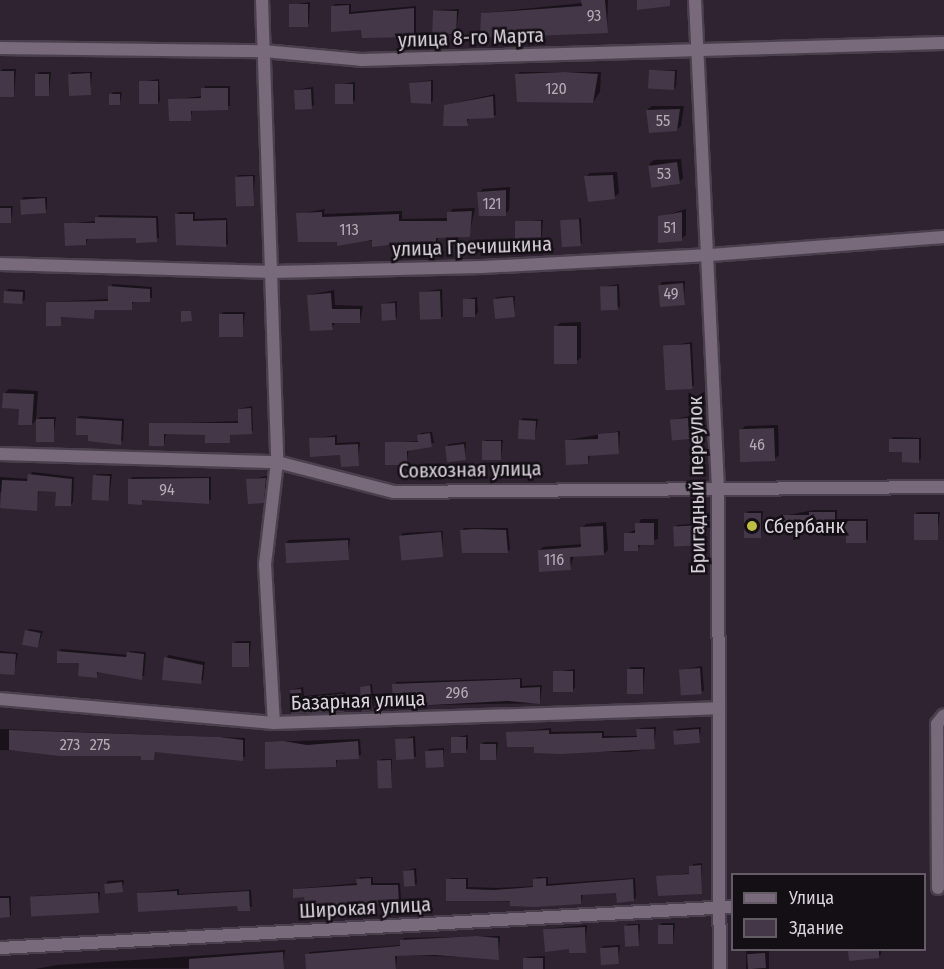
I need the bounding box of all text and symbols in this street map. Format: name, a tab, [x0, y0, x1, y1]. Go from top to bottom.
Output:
house number: 93	[587, 6, 601, 26]
street label: улица 8-го Марта	[398, 23, 544, 53]
house number: 120	[545, 79, 567, 99]
house number: 55	[656, 111, 670, 131]
house number: 53	[657, 164, 671, 184]
house number: 121	[482, 194, 502, 214]
house number: 51	[664, 218, 676, 238]
house number: 113	[339, 220, 359, 240]
street label: улица Гречишкина	[392, 232, 552, 262]
house number: 49	[663, 284, 679, 304]
street label: Бригадный переулок	[683, 396, 711, 574]
house number: 46	[749, 435, 765, 455]
street label: Совхозная улица	[398, 457, 542, 483]
house number: 94	[159, 480, 175, 500]
place label: Сбербанк	[764, 514, 845, 538]
marker: Сбербанк	[745, 519, 759, 533]
house number: 116	[544, 550, 564, 570]
house number: 296	[446, 683, 468, 703]
street label: Базарная улица	[290, 687, 426, 715]
house number: 273	[60, 735, 80, 755]
house number: 275	[90, 735, 110, 755]
legend	[731, 873, 926, 951]
text: Улица	[789, 887, 834, 909]
street label: Широкая улица	[298, 893, 432, 923]
text: Здание	[789, 917, 844, 939]

